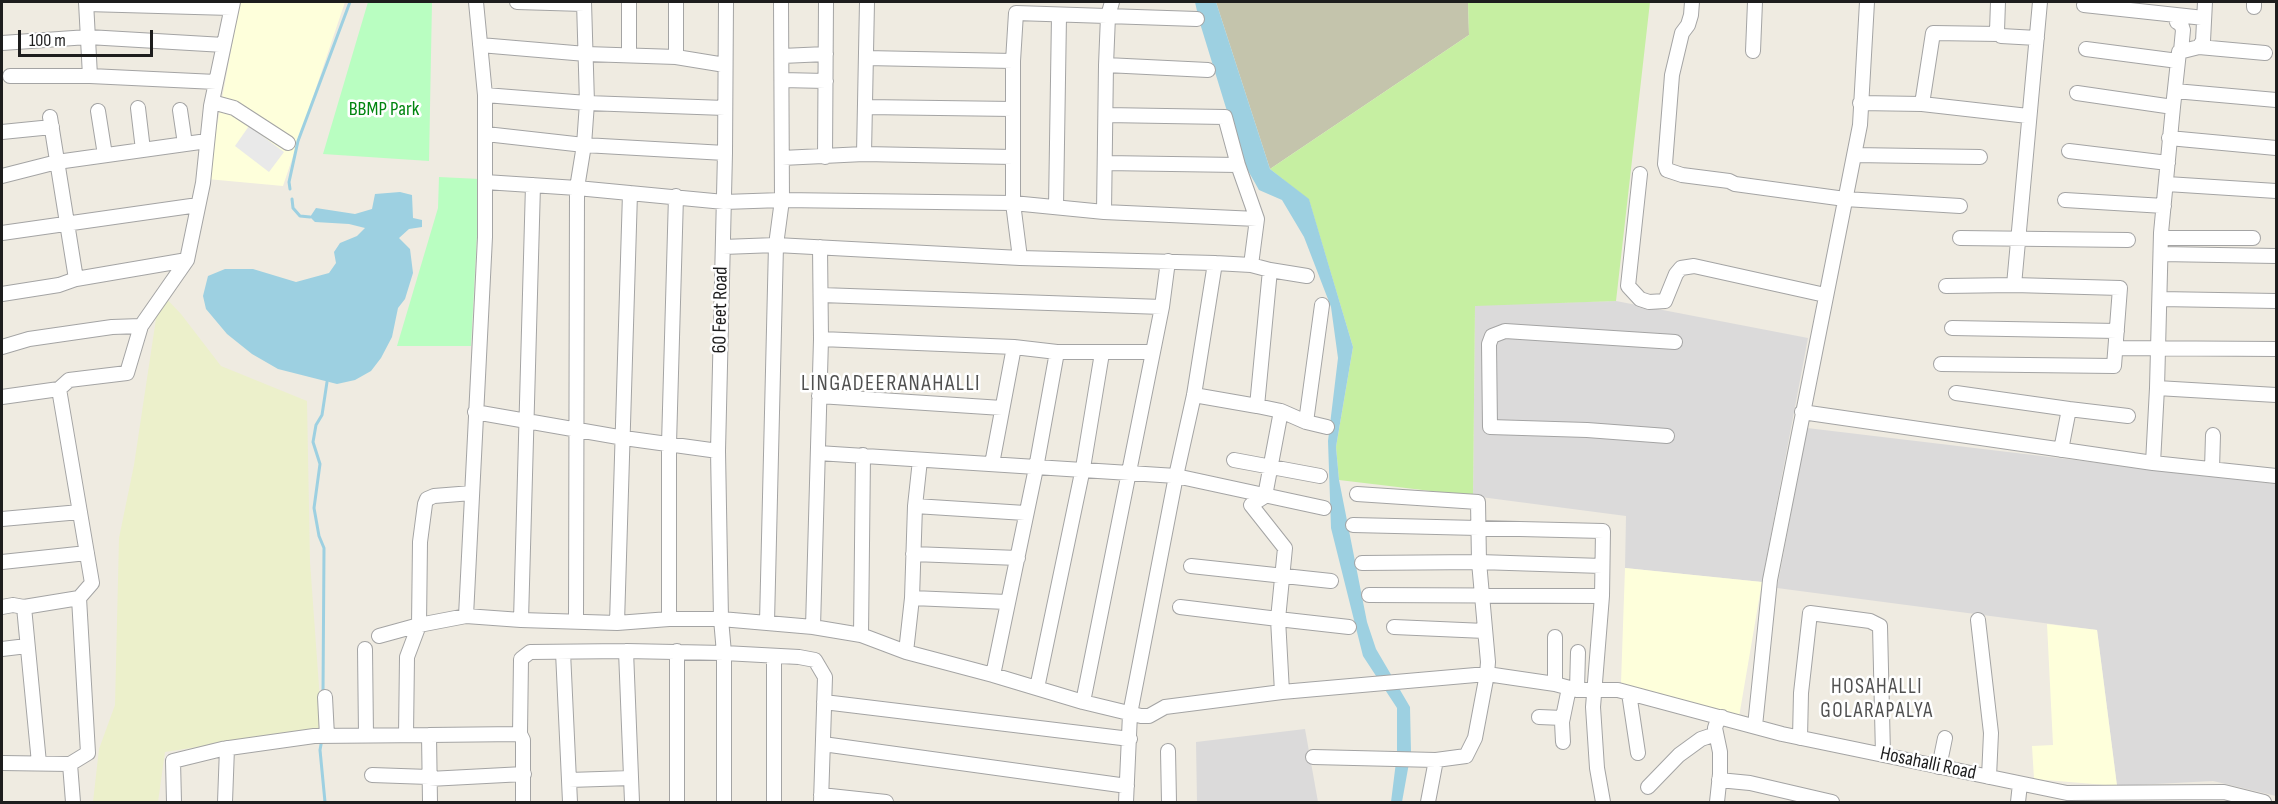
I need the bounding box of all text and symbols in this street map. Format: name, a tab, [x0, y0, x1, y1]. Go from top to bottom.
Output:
scale bar	[21, 18, 156, 56]
text: 100 m	[29, 30, 66, 51]
park label: BBMP Park	[349, 98, 419, 122]
street label: 60 Feet Road	[708, 266, 734, 354]
district label: LINGADEERANAHALLI	[801, 371, 981, 397]
district label: HOSAHALLI GOLARAPALYA	[1820, 675, 1934, 725]
street label: Hosahalli Road	[1878, 742, 1978, 786]

